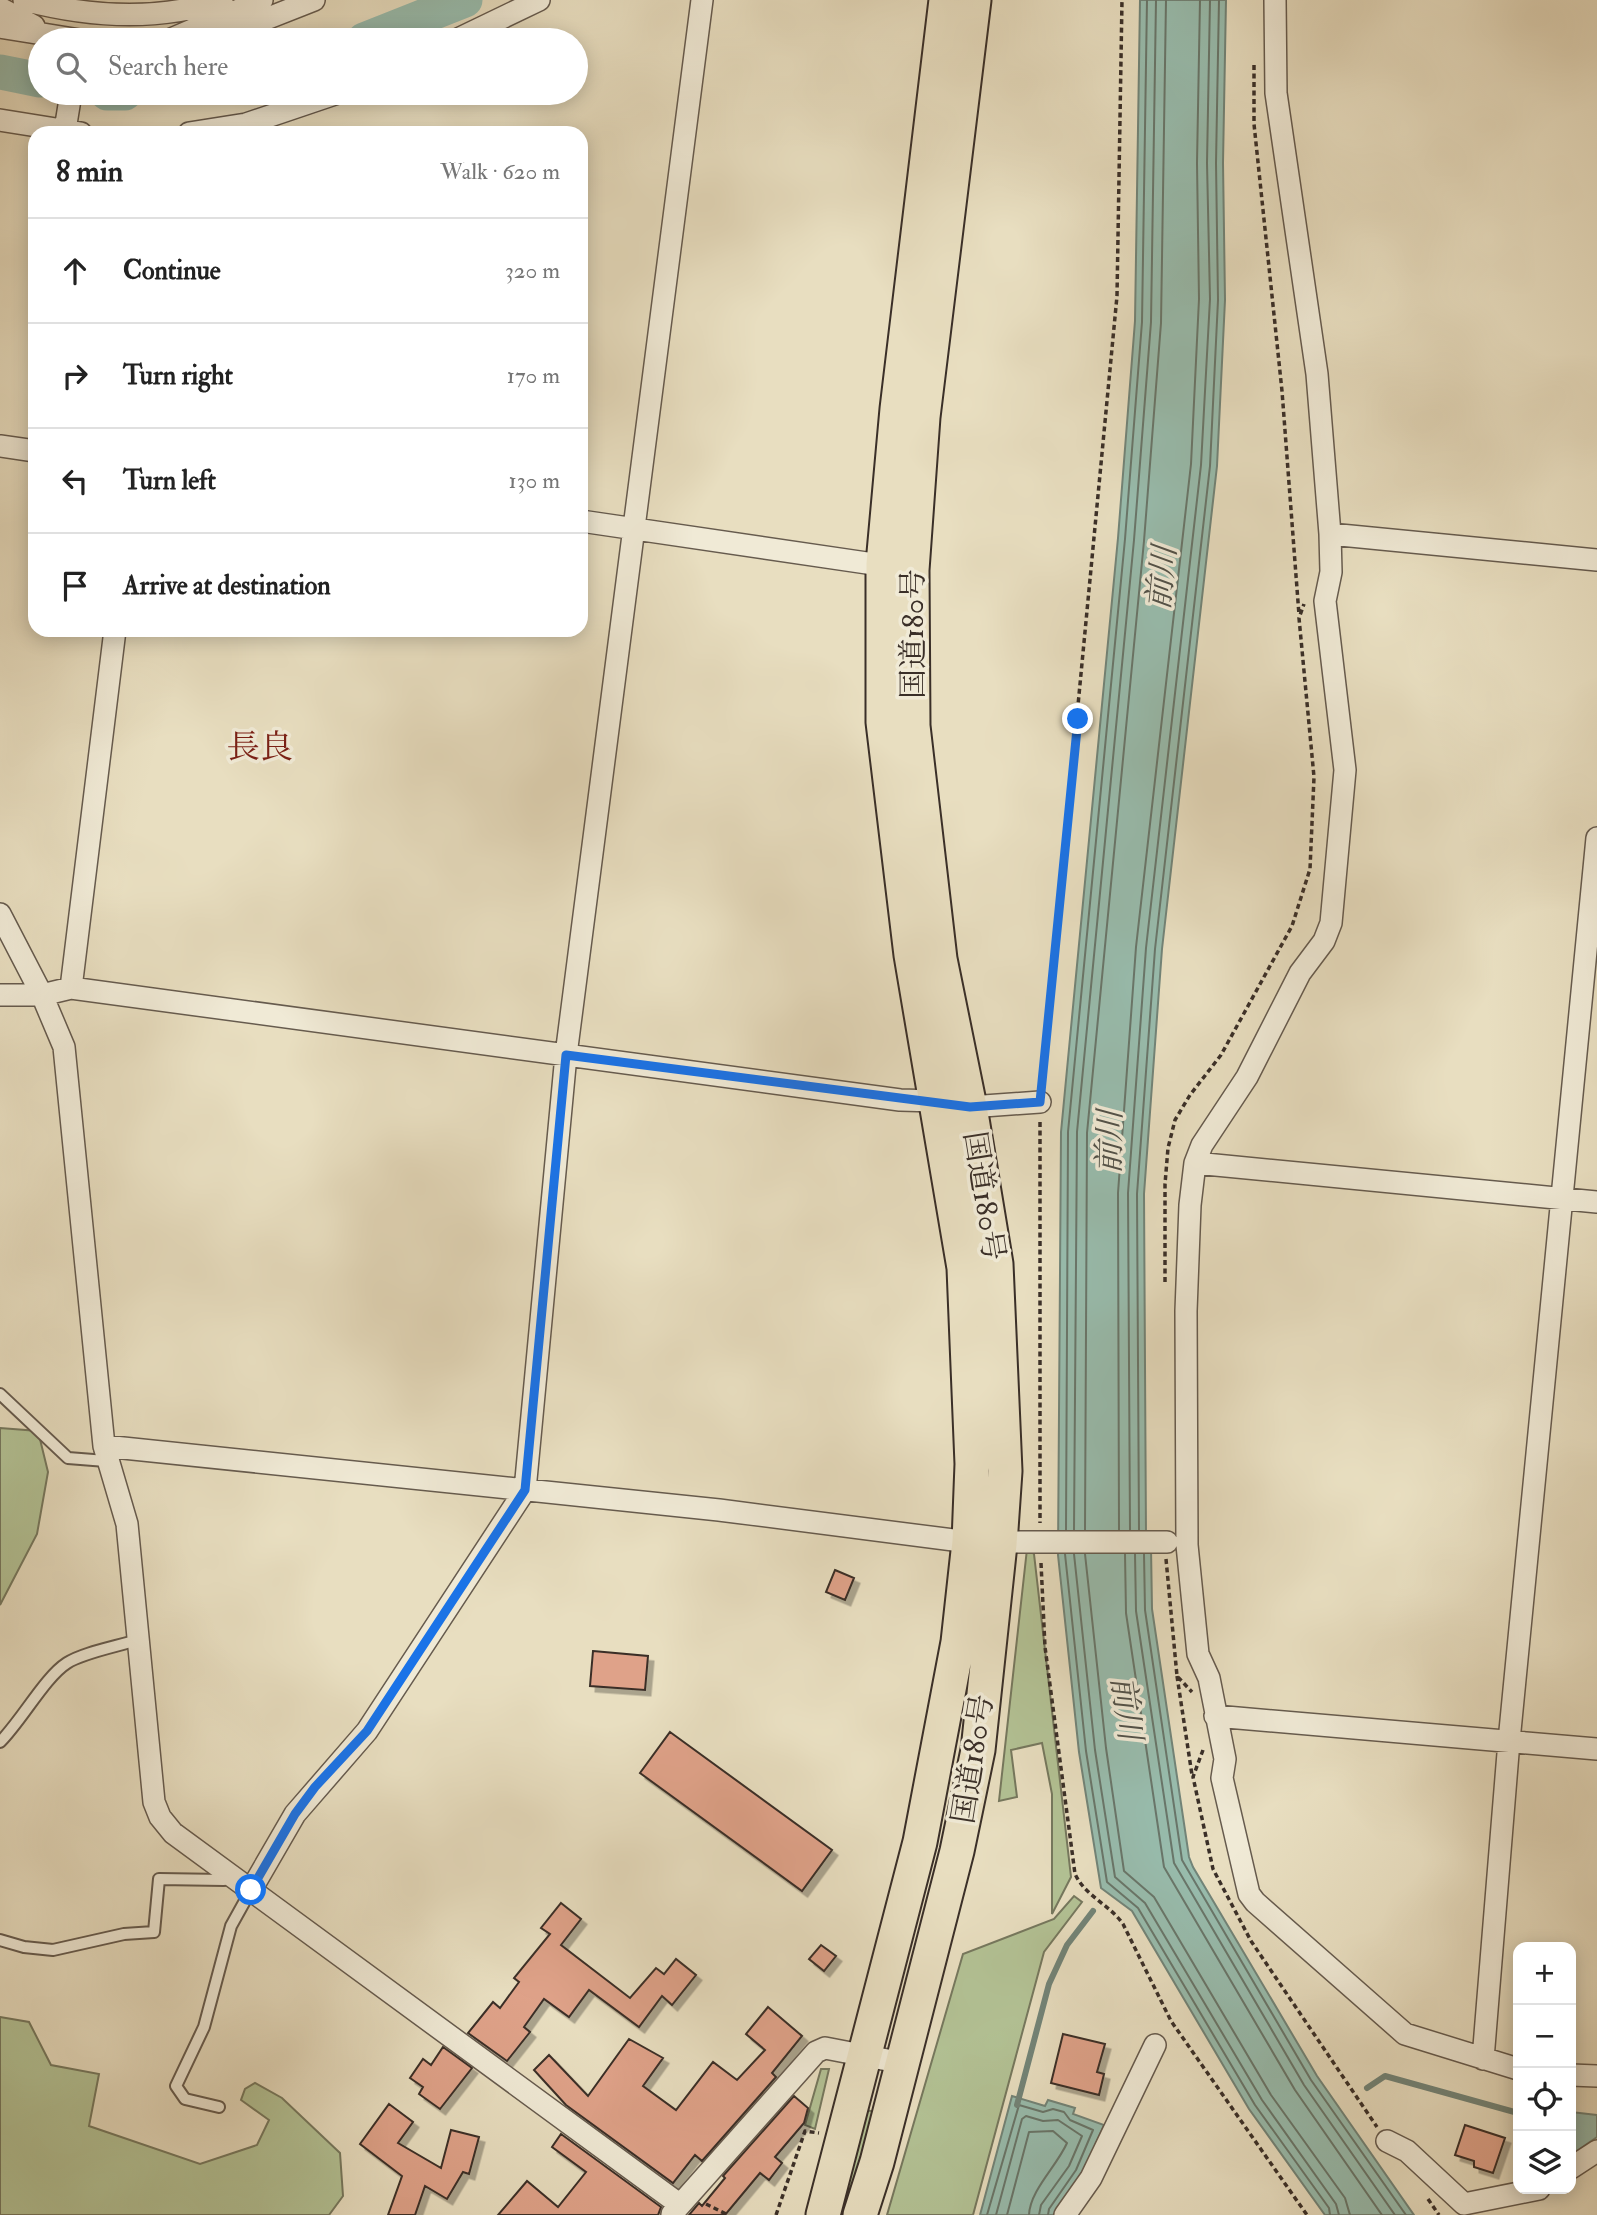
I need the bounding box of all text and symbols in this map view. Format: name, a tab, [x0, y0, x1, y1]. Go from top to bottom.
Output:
search box	[28, 28, 588, 105]
icon: search	[52, 48, 90, 86]
text: Search here	[108, 51, 228, 83]
text: 8 min	[56, 153, 123, 190]
text: Walk · 620 m	[440, 157, 560, 186]
icon: ahead	[56, 252, 94, 290]
text: Continue	[123, 255, 221, 287]
text: 320 m	[505, 256, 560, 285]
icon: right	[56, 357, 94, 395]
text: Turn right	[123, 360, 233, 392]
text: 170 m	[507, 361, 560, 390]
icon: left	[56, 462, 94, 500]
text: Turn left	[123, 465, 216, 497]
text: 130 m	[508, 466, 560, 495]
water label: 前川	[1139, 541, 1186, 612]
icon: arrive	[56, 567, 94, 605]
street label: 国道180号	[895, 569, 932, 699]
text: Arrive at destination	[123, 570, 331, 602]
route end	[1062, 703, 1093, 734]
district label: 長良	[227, 727, 293, 768]
water label: 前川	[1089, 1107, 1131, 1174]
street label: 国道180号	[956, 1129, 1012, 1263]
water label: 前川	[1102, 1674, 1151, 1745]
street label: 国道180号	[945, 1692, 1001, 1826]
route start	[235, 1874, 266, 1905]
map controls	[1513, 1942, 1576, 2194]
button: +	[1513, 1942, 1576, 2005]
button: −	[1513, 2005, 1576, 2068]
button: locate	[1513, 2068, 1576, 2131]
button: layers	[1513, 2131, 1576, 2194]

